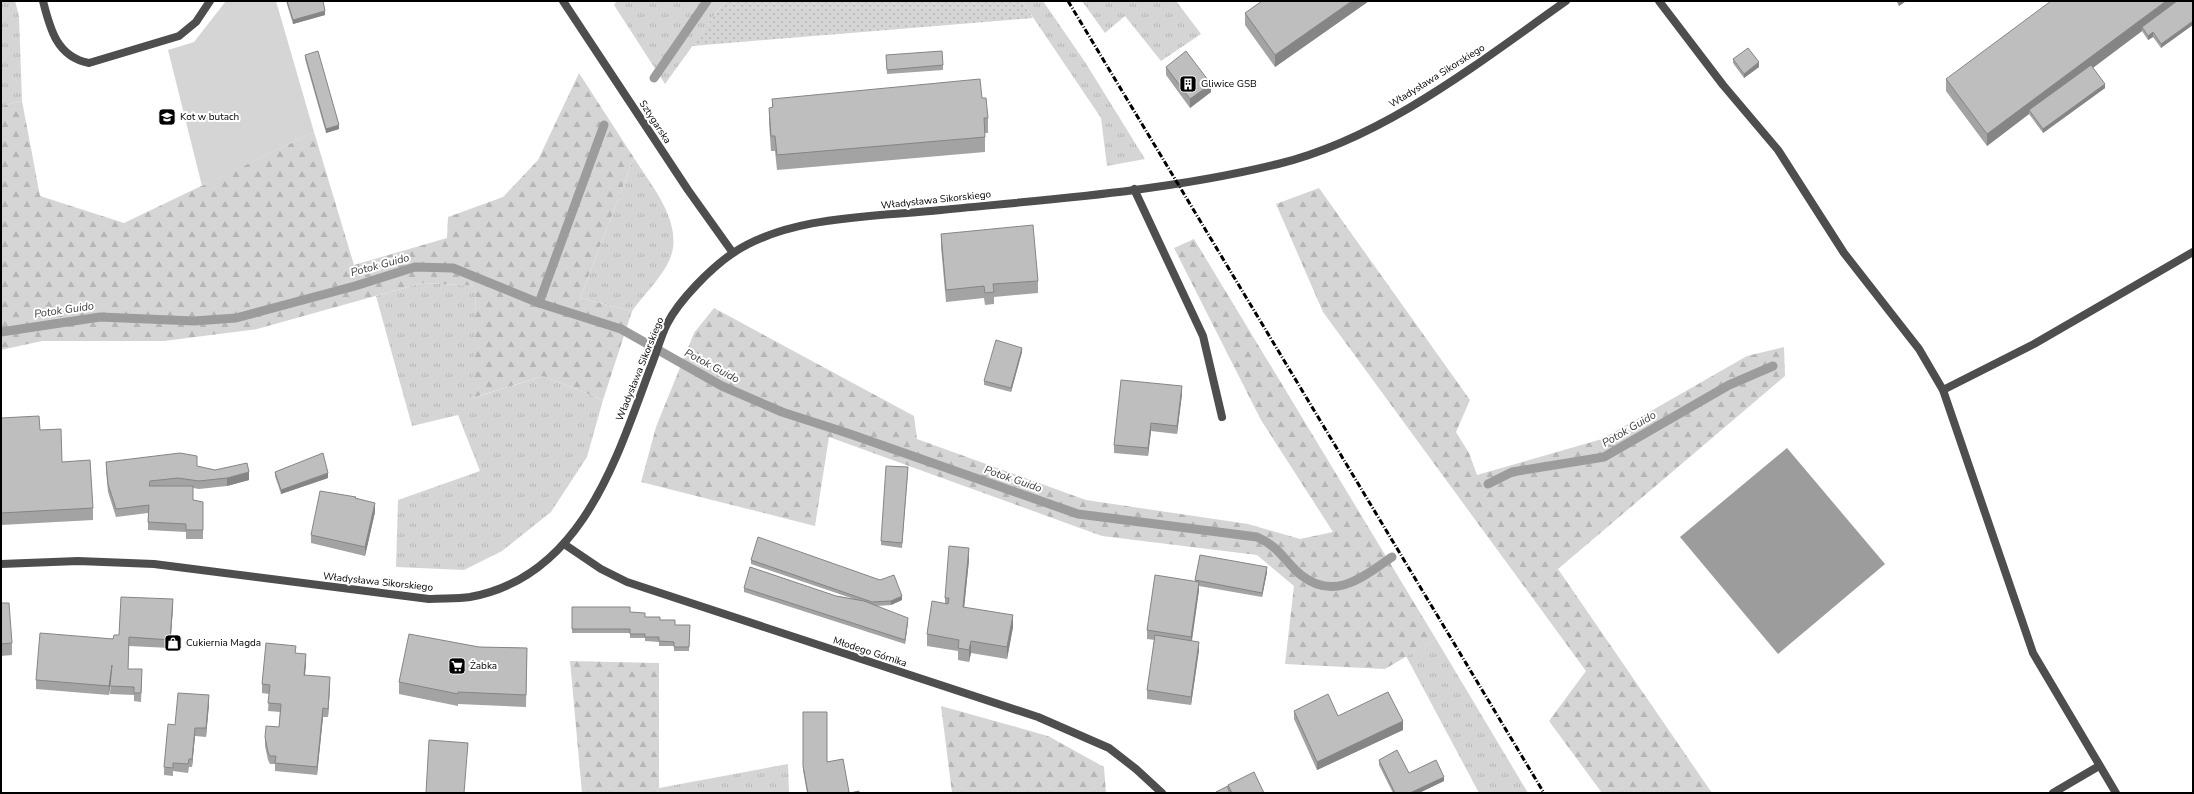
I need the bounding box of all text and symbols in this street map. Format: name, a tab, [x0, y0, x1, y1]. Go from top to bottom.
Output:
street label: Władysława Sikorskiego	[1386, 41, 1488, 111]
building icon: Gliwice GSB	[1178, 74, 1198, 94]
place label: Gliwice GSB	[1201, 77, 1257, 91]
street label: Sztygarska	[636, 98, 674, 146]
school or university icon: Kot w butach	[157, 107, 177, 127]
place label: Kot w butach	[180, 110, 239, 124]
street label: Władysława Sikorskiego	[880, 187, 992, 213]
water label: Potok Guido	[349, 250, 411, 280]
water label: Potok Guido	[33, 298, 95, 322]
street label: Władysława Sikorskiego	[613, 315, 667, 423]
water label: Potok Guido	[682, 345, 742, 387]
water label: Potok Guido	[1599, 407, 1659, 451]
water label: Potok Guido	[982, 462, 1044, 496]
street label: Władysława Sikorskiego	[322, 569, 434, 595]
shop icon: Cukiernia Magda	[163, 633, 183, 653]
street label: Młodego Górnika	[831, 633, 909, 671]
place label: Cukiernia Magda	[186, 636, 261, 650]
supermarket icon: Żabka	[447, 656, 467, 676]
place label: Żabka	[470, 659, 497, 673]

